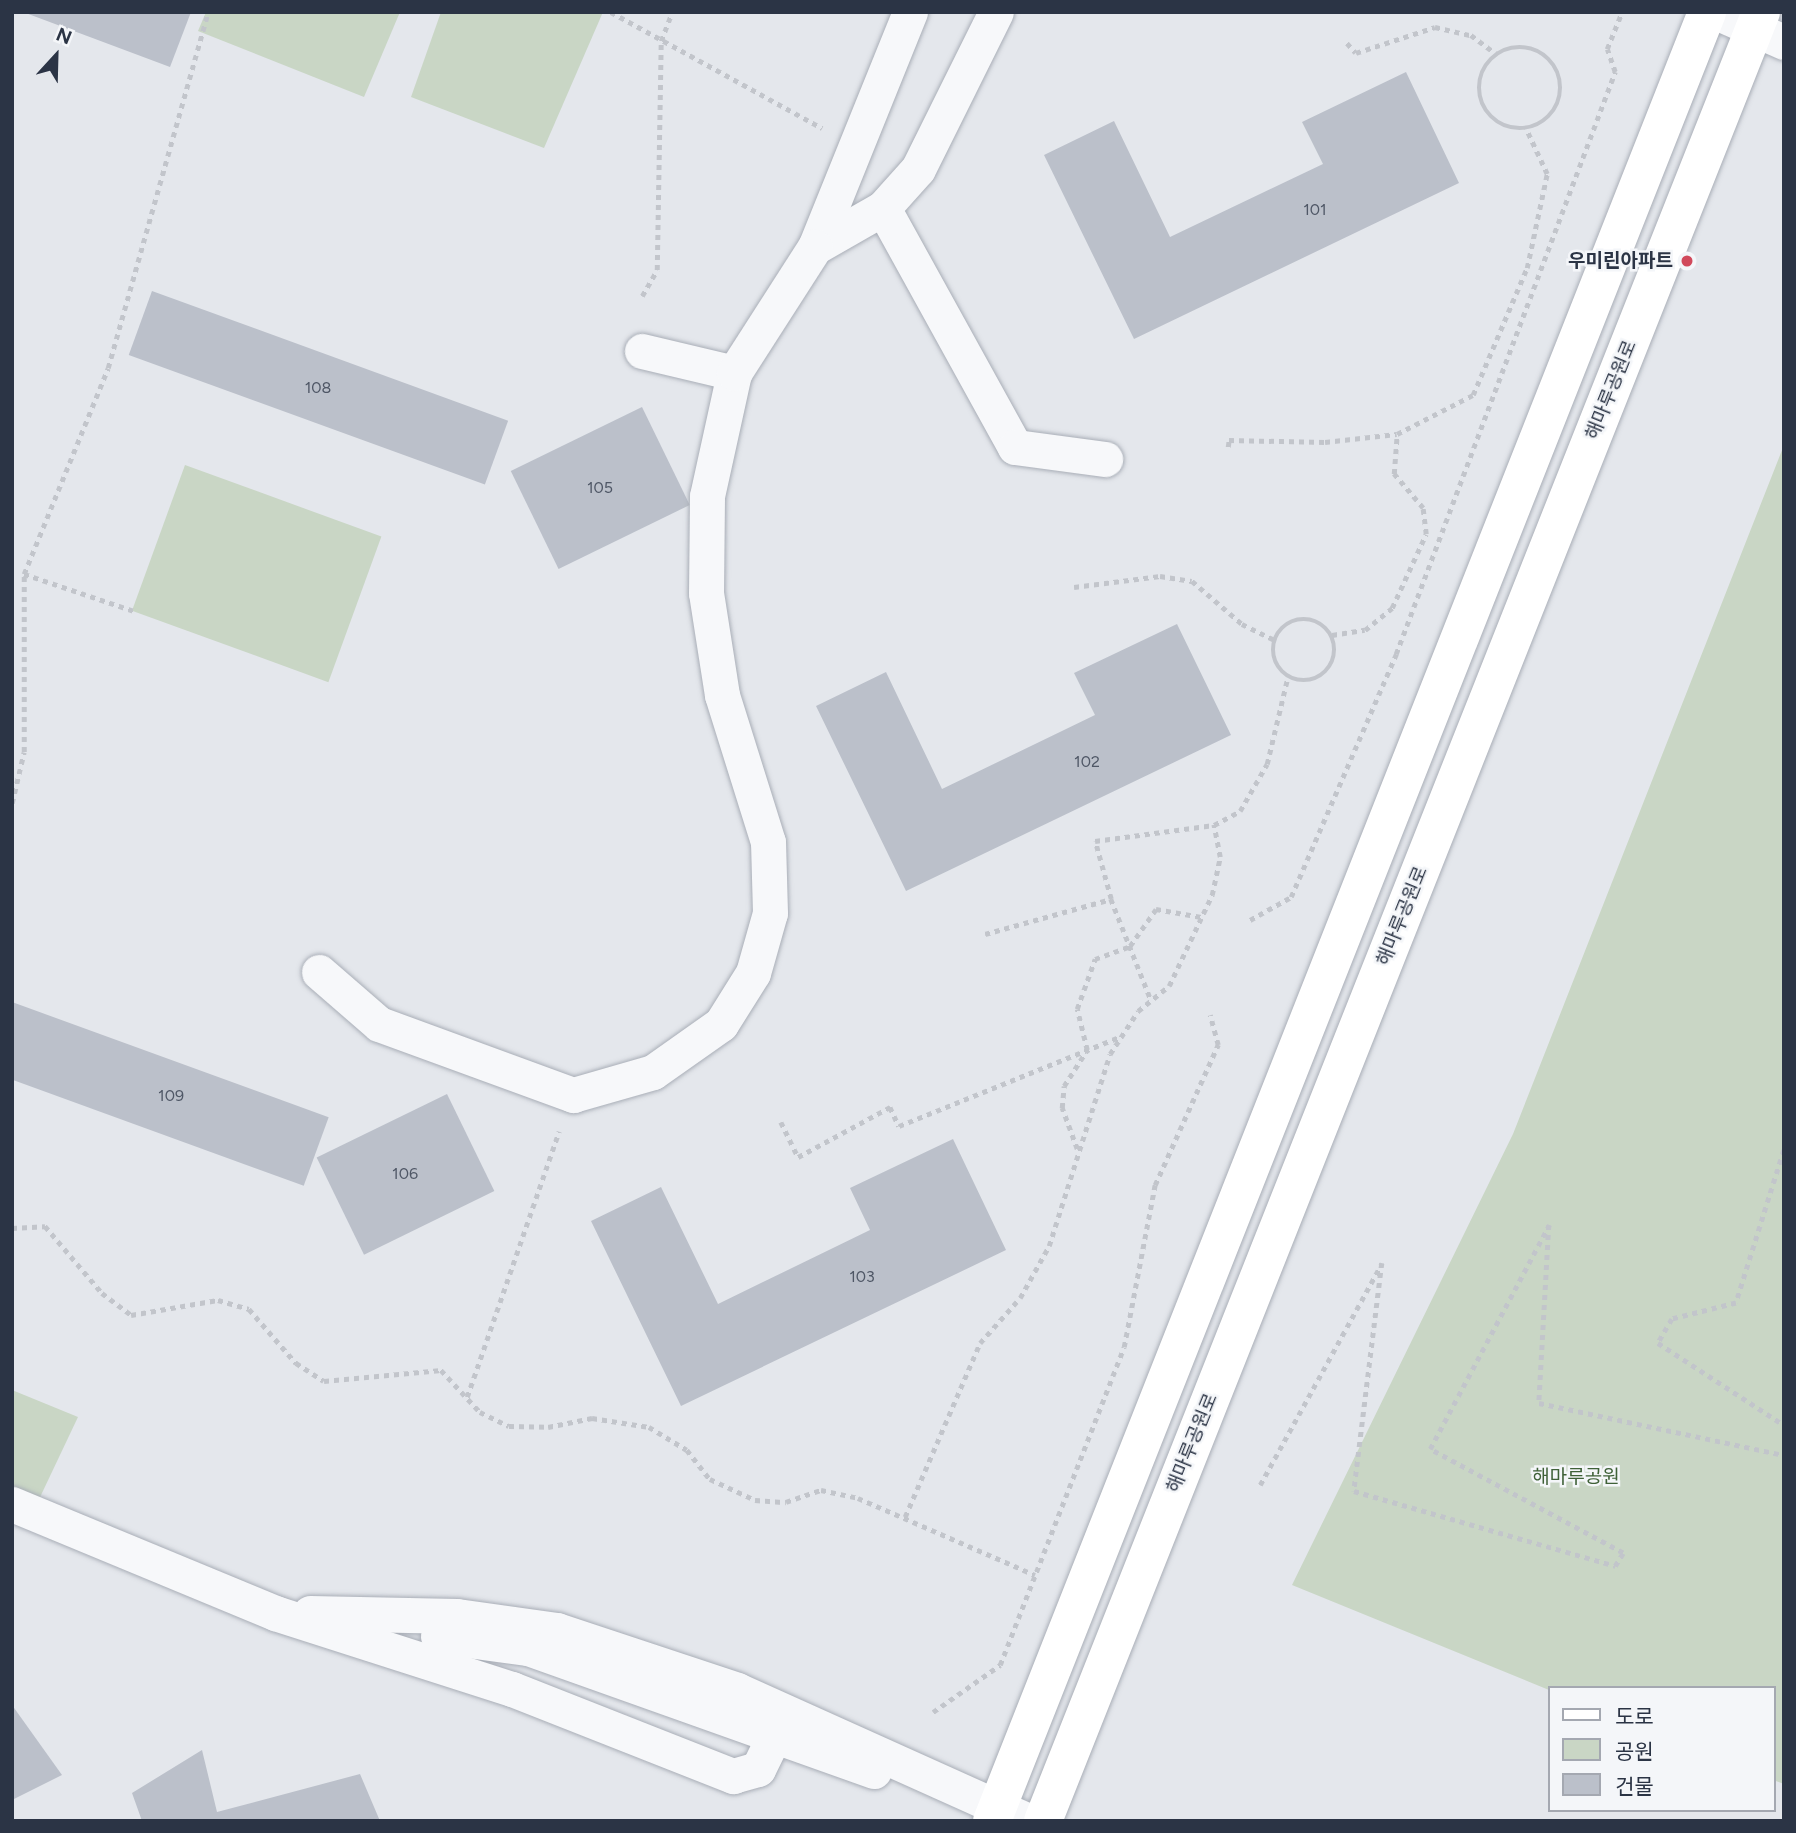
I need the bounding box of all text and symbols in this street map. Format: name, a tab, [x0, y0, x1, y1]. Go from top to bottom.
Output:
north arrow	[21, 21, 91, 91]
text: N	[53, 23, 75, 49]
house number: 101	[1303, 200, 1327, 220]
place label: 우미린아파트	[1568, 250, 1673, 272]
marker: 우미린아파트	[1679, 253, 1695, 269]
street label: 해마루공원로	[1581, 337, 1641, 443]
house number: 108	[305, 378, 331, 398]
house number: 105	[587, 478, 613, 498]
house number: 102	[1074, 752, 1100, 772]
street label: 해마루공원로	[1372, 863, 1432, 969]
house number: 109	[158, 1086, 184, 1106]
house number: 106	[392, 1164, 418, 1184]
house number: 103	[849, 1267, 875, 1287]
street label: 해마루공원로	[1162, 1390, 1222, 1496]
park label: 해마루공원	[1532, 1466, 1620, 1488]
legend	[1548, 1686, 1775, 1812]
text: 도로	[1615, 1704, 1654, 1729]
text: 공원	[1615, 1739, 1654, 1764]
text: 건물	[1615, 1774, 1654, 1799]

